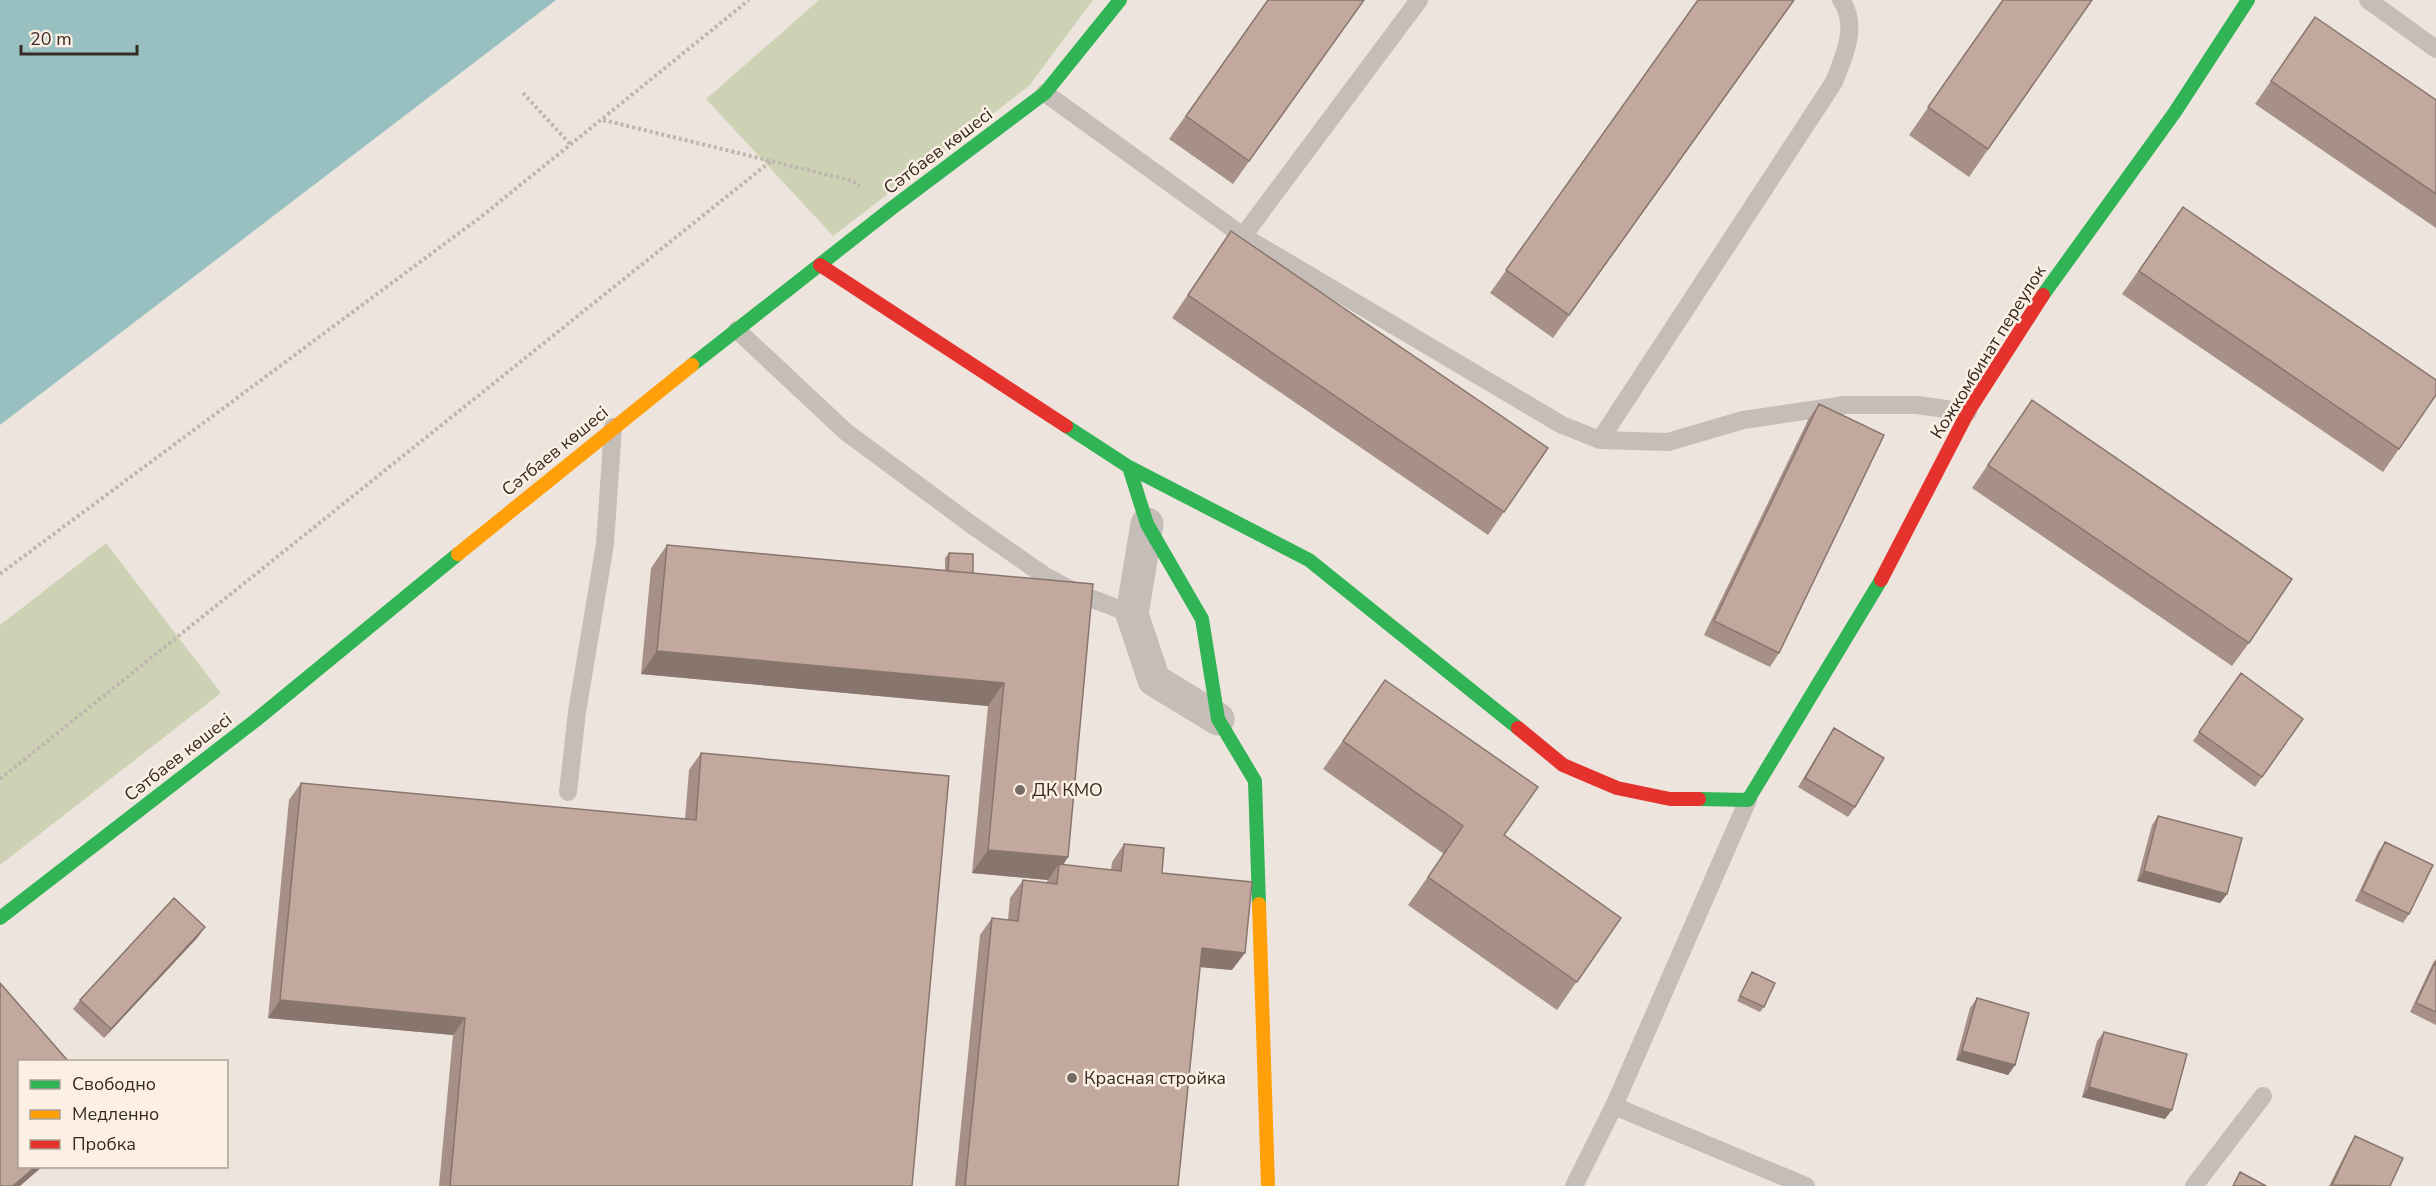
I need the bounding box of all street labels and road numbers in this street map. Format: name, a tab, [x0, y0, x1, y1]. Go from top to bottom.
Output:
street label: Сәтбаев көшесі	[879, 102, 997, 200]
street label: Кожкомбинат переулок	[1925, 260, 2052, 443]
street label: Сәтбаев көшесі	[497, 401, 613, 501]
street label: Сәтбаев көшесі	[119, 707, 237, 807]

